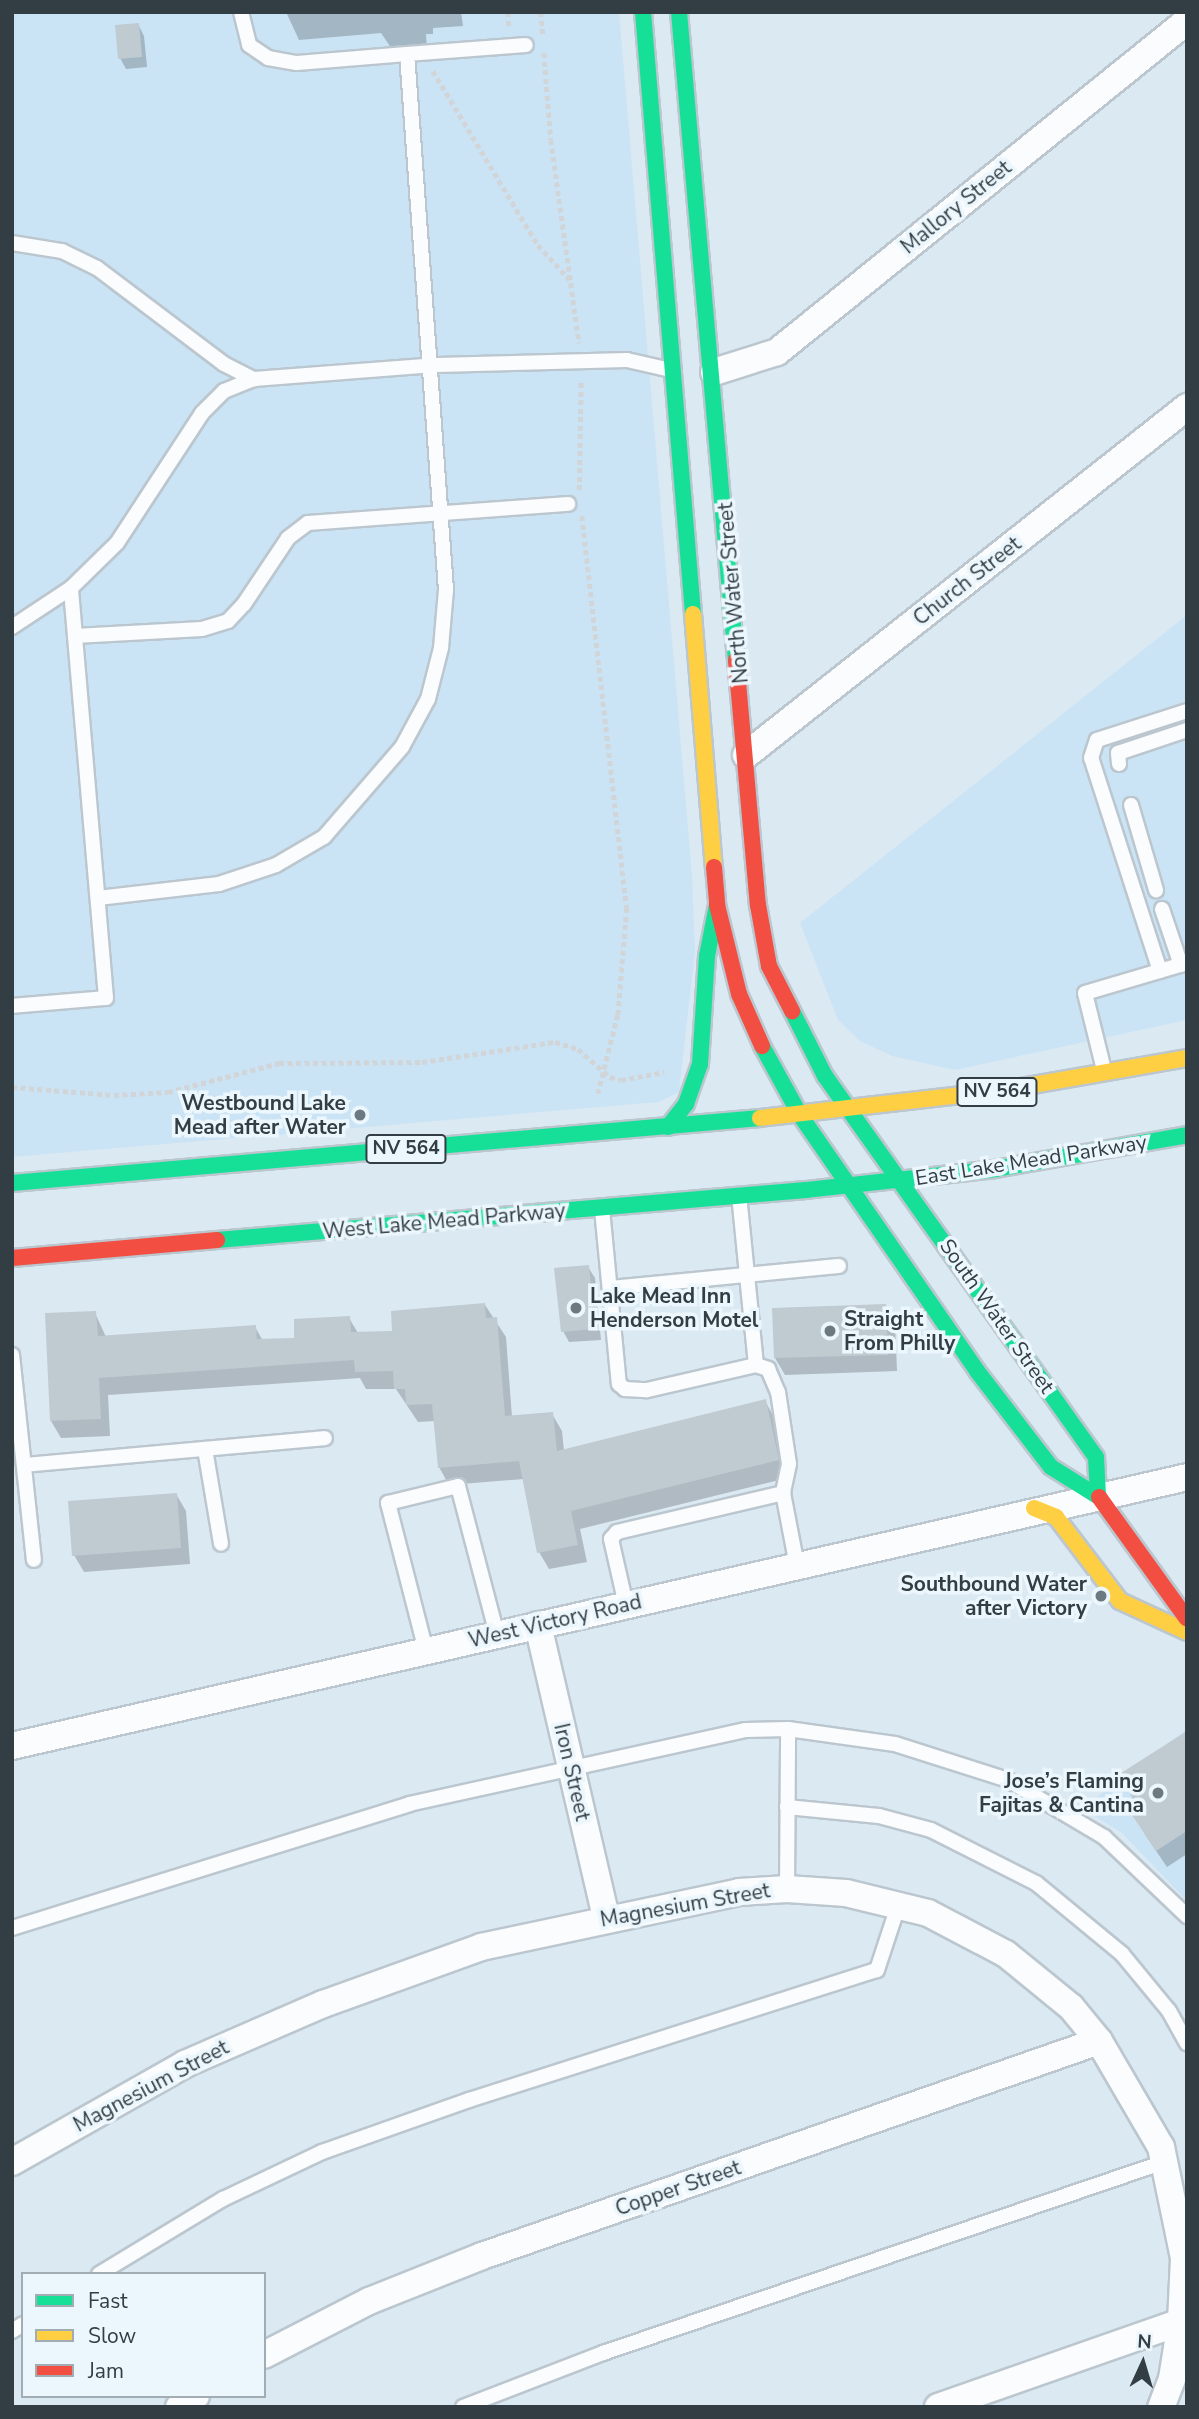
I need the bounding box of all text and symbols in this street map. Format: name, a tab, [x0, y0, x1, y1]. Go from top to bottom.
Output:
street label: Mallory Street	[896, 155, 1016, 259]
street label: North Water Street	[713, 501, 753, 685]
street label: Church Street	[908, 531, 1026, 631]
road number: NV 564	[955, 1076, 1039, 1108]
place label: Westbound Lake Mead after Water	[174, 1090, 346, 1140]
marker: Westbound Lake Mead after Water	[352, 1107, 368, 1123]
street label: East Lake Mead Parkway	[913, 1129, 1149, 1191]
road number: NV 564	[364, 1134, 448, 1164]
street label: West Lake Mead Parkway	[321, 1198, 567, 1244]
street label: South Water Street	[934, 1234, 1060, 1398]
place label: Lake Mead Inn Henderson Motel	[590, 1283, 759, 1333]
marker: Lake Mead Inn Henderson Motel	[568, 1300, 584, 1316]
place label: Straight From Philly	[844, 1306, 955, 1356]
marker: Straight From Philly	[822, 1323, 838, 1339]
place label: Southbound Water after Victory	[901, 1571, 1087, 1621]
marker: Southbound Water after Victory	[1093, 1588, 1109, 1604]
street label: West Victory Road	[466, 1589, 644, 1653]
street label: Iron Street	[549, 1721, 595, 1823]
place label: Jose’s Flaming Fajitas & Cantina	[979, 1768, 1144, 1818]
marker: Jose’s Flaming Fajitas & Cantina	[1150, 1785, 1166, 1801]
street label: Magnesium Street	[598, 1878, 772, 1932]
street label: Magnesium Street	[69, 2035, 233, 2137]
street label: Copper Street	[612, 2155, 744, 2221]
legend	[21, 2272, 266, 2398]
text: Fast	[88, 2287, 128, 2315]
text: Slow	[88, 2322, 136, 2350]
north arrow	[1108, 2328, 1178, 2398]
text: N	[1136, 2329, 1152, 2356]
text: Jam	[88, 2357, 124, 2385]

